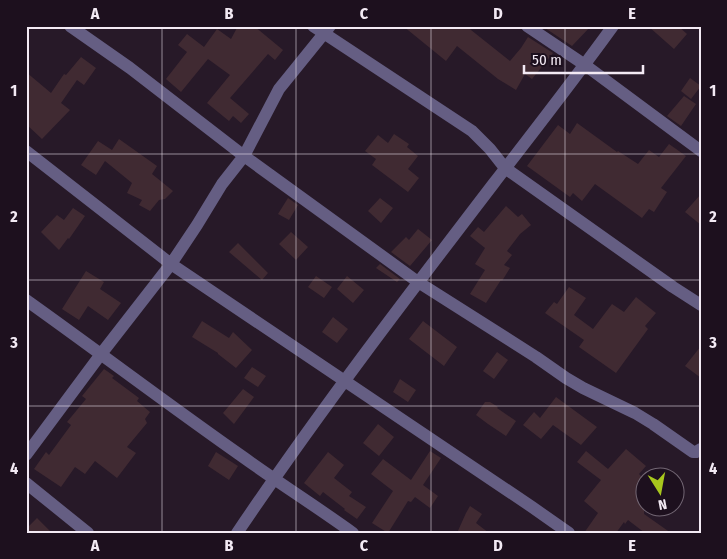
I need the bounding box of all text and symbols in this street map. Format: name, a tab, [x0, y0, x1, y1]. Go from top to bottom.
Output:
text: A	[90, 4, 100, 23]
text: B	[225, 4, 234, 23]
text: C	[360, 4, 369, 23]
text: D	[493, 4, 503, 23]
text: E	[628, 4, 636, 23]
scale bar	[524, 42, 643, 74]
text: 50 m	[532, 51, 562, 69]
text: 1	[11, 81, 17, 100]
text: 1	[710, 81, 716, 100]
text: 2	[9, 207, 18, 226]
text: 2	[708, 207, 717, 226]
text: 3	[9, 333, 18, 352]
text: 3	[708, 333, 717, 352]
text: 4	[10, 459, 18, 478]
text: 4	[709, 459, 717, 478]
north arrow	[634, 466, 684, 516]
text: N	[657, 495, 668, 513]
text: A	[90, 536, 100, 555]
text: B	[225, 536, 234, 555]
text: C	[360, 536, 369, 555]
text: D	[493, 536, 503, 555]
text: E	[628, 536, 636, 555]

